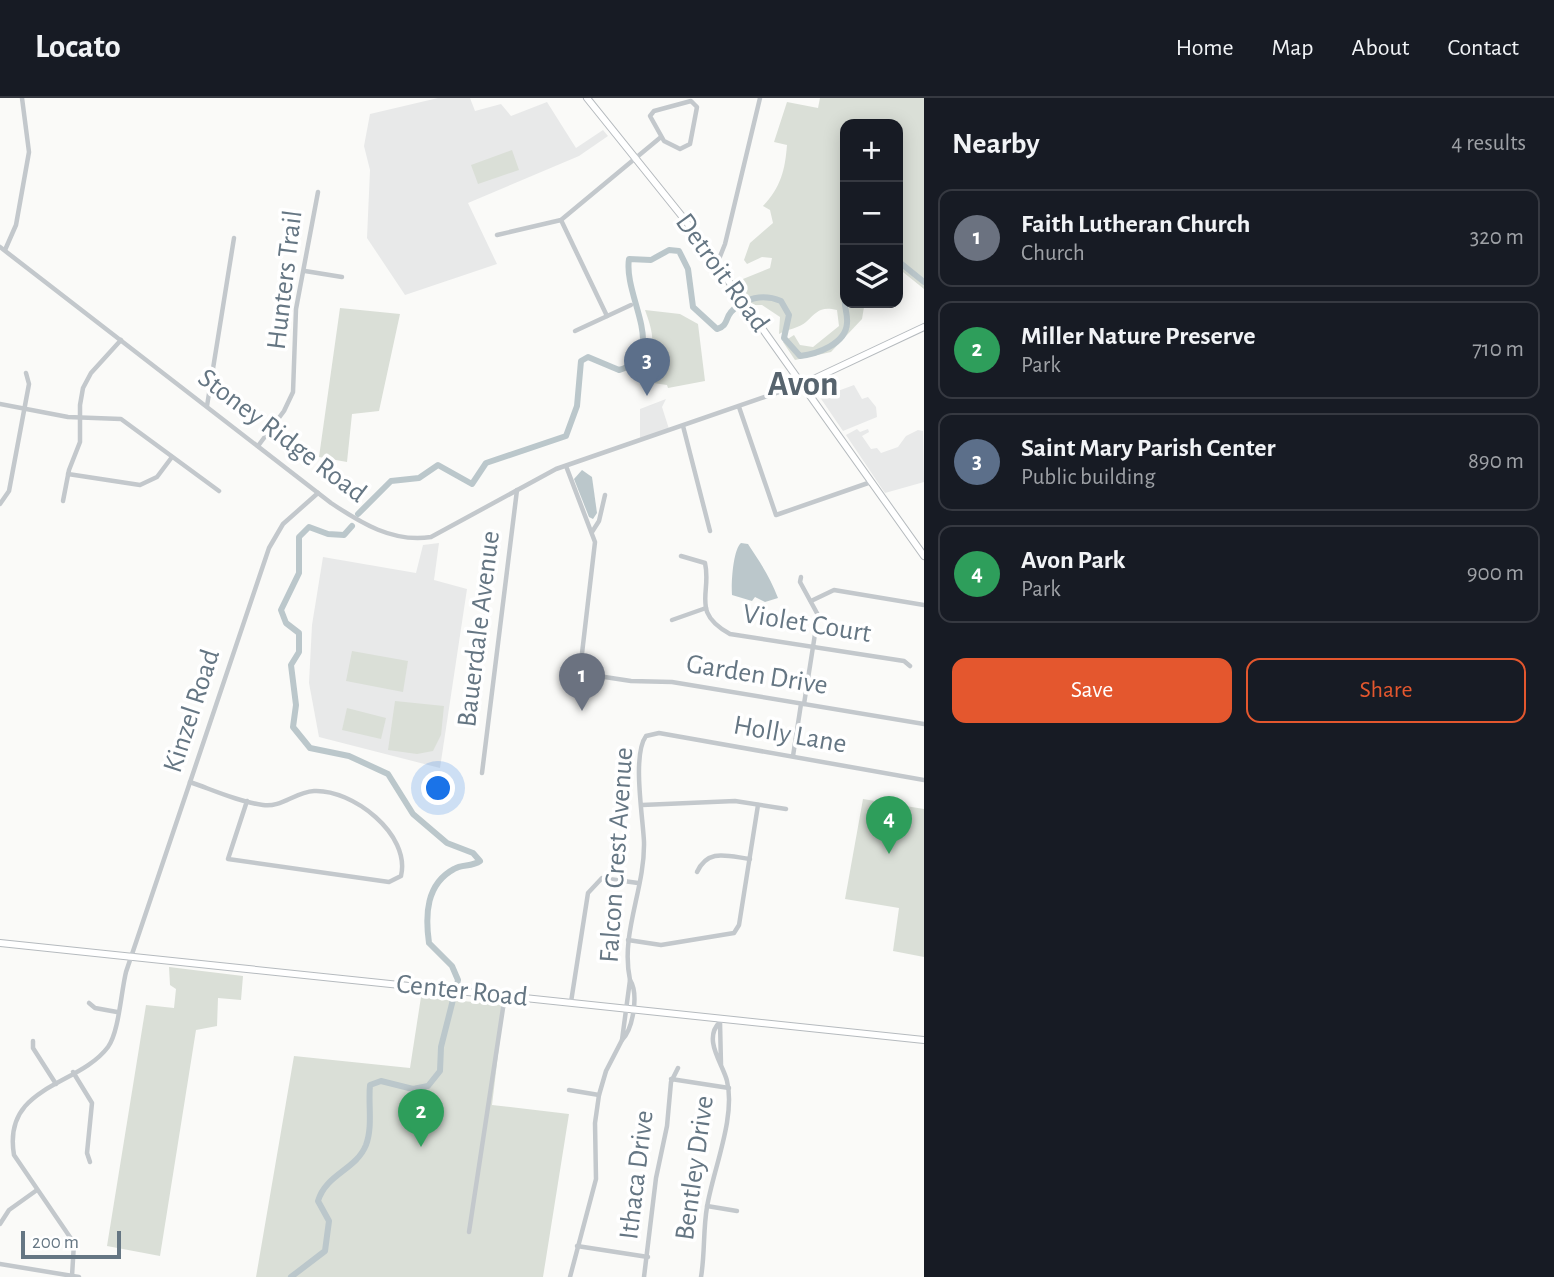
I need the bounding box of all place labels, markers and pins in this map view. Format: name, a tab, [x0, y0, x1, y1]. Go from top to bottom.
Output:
pin: 3	[624, 338, 670, 396]
pin: 1	[559, 653, 605, 711]
pin: 4	[866, 796, 912, 854]
pin: 2	[398, 1089, 444, 1147]

